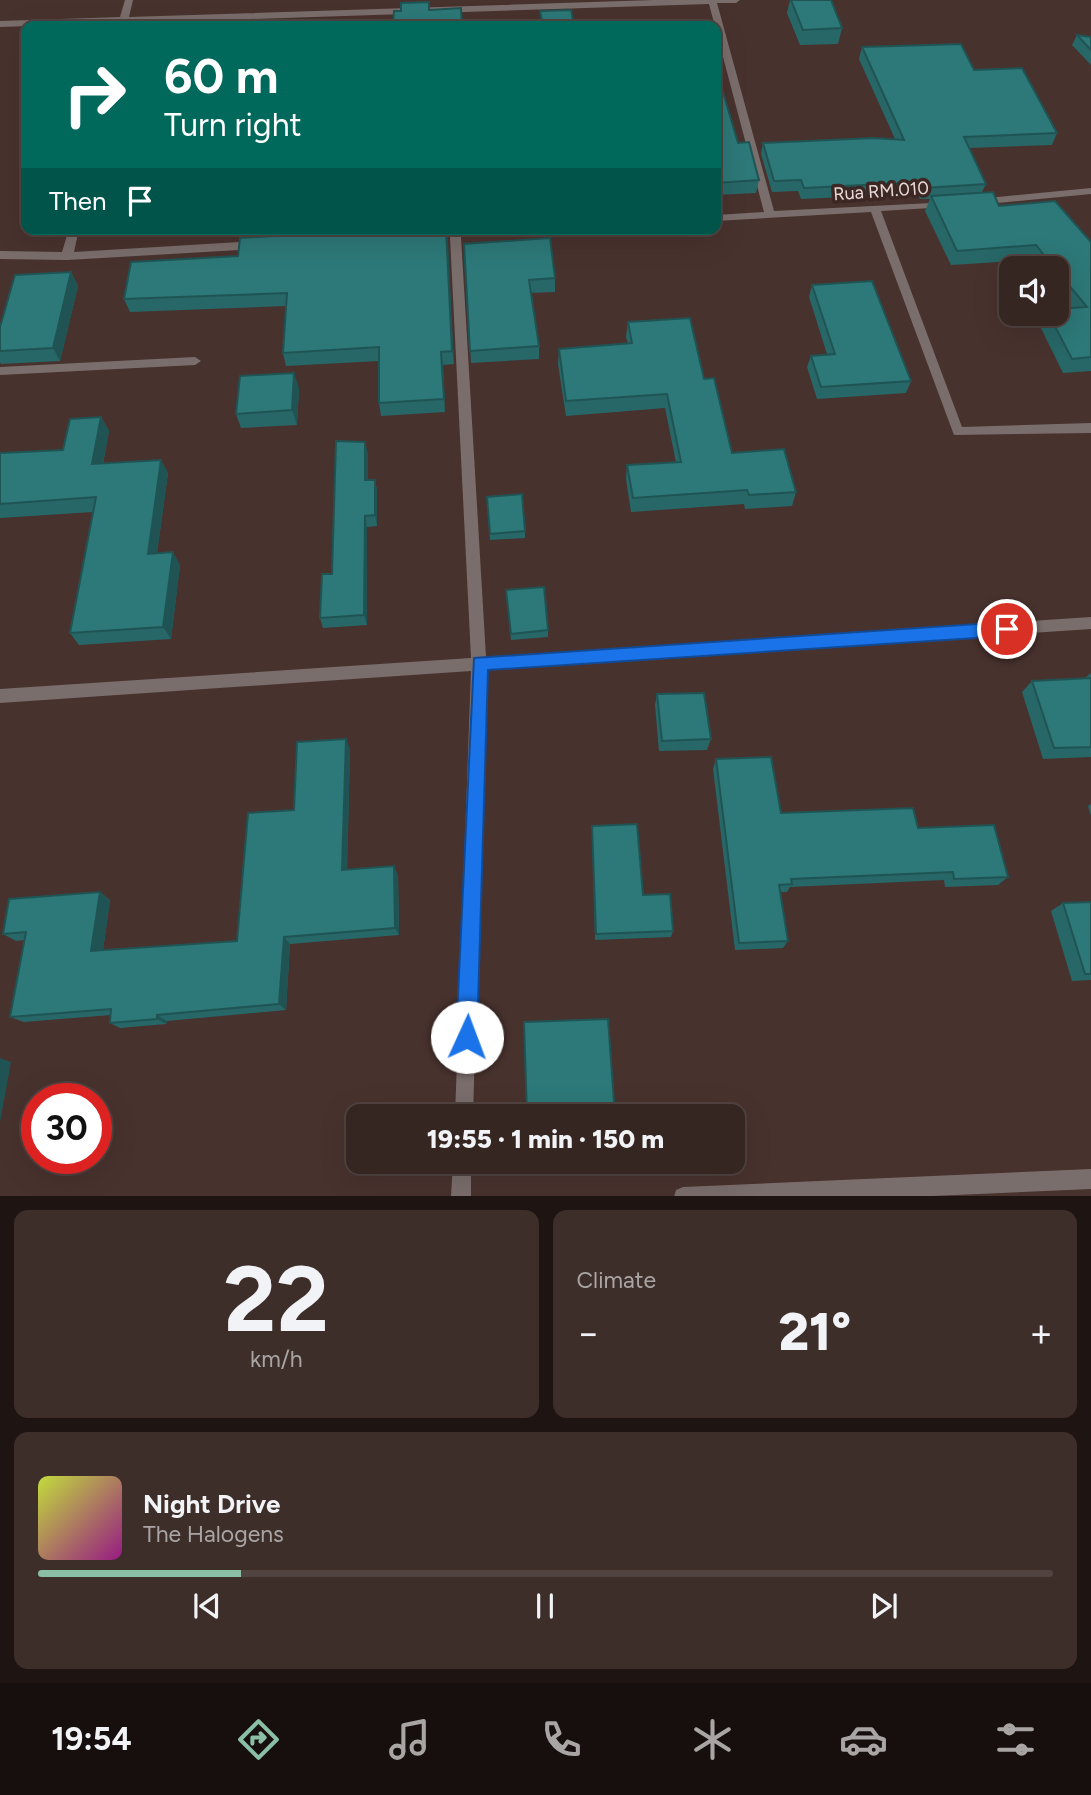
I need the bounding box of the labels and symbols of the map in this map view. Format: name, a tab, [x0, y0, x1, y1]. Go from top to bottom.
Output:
street label: Rua RM.010	[833, 177, 929, 205]
pin	[977, 599, 1037, 659]
position arrow	[430, 1000, 504, 1074]
speed limit sign: 30	[21, 1083, 112, 1174]

